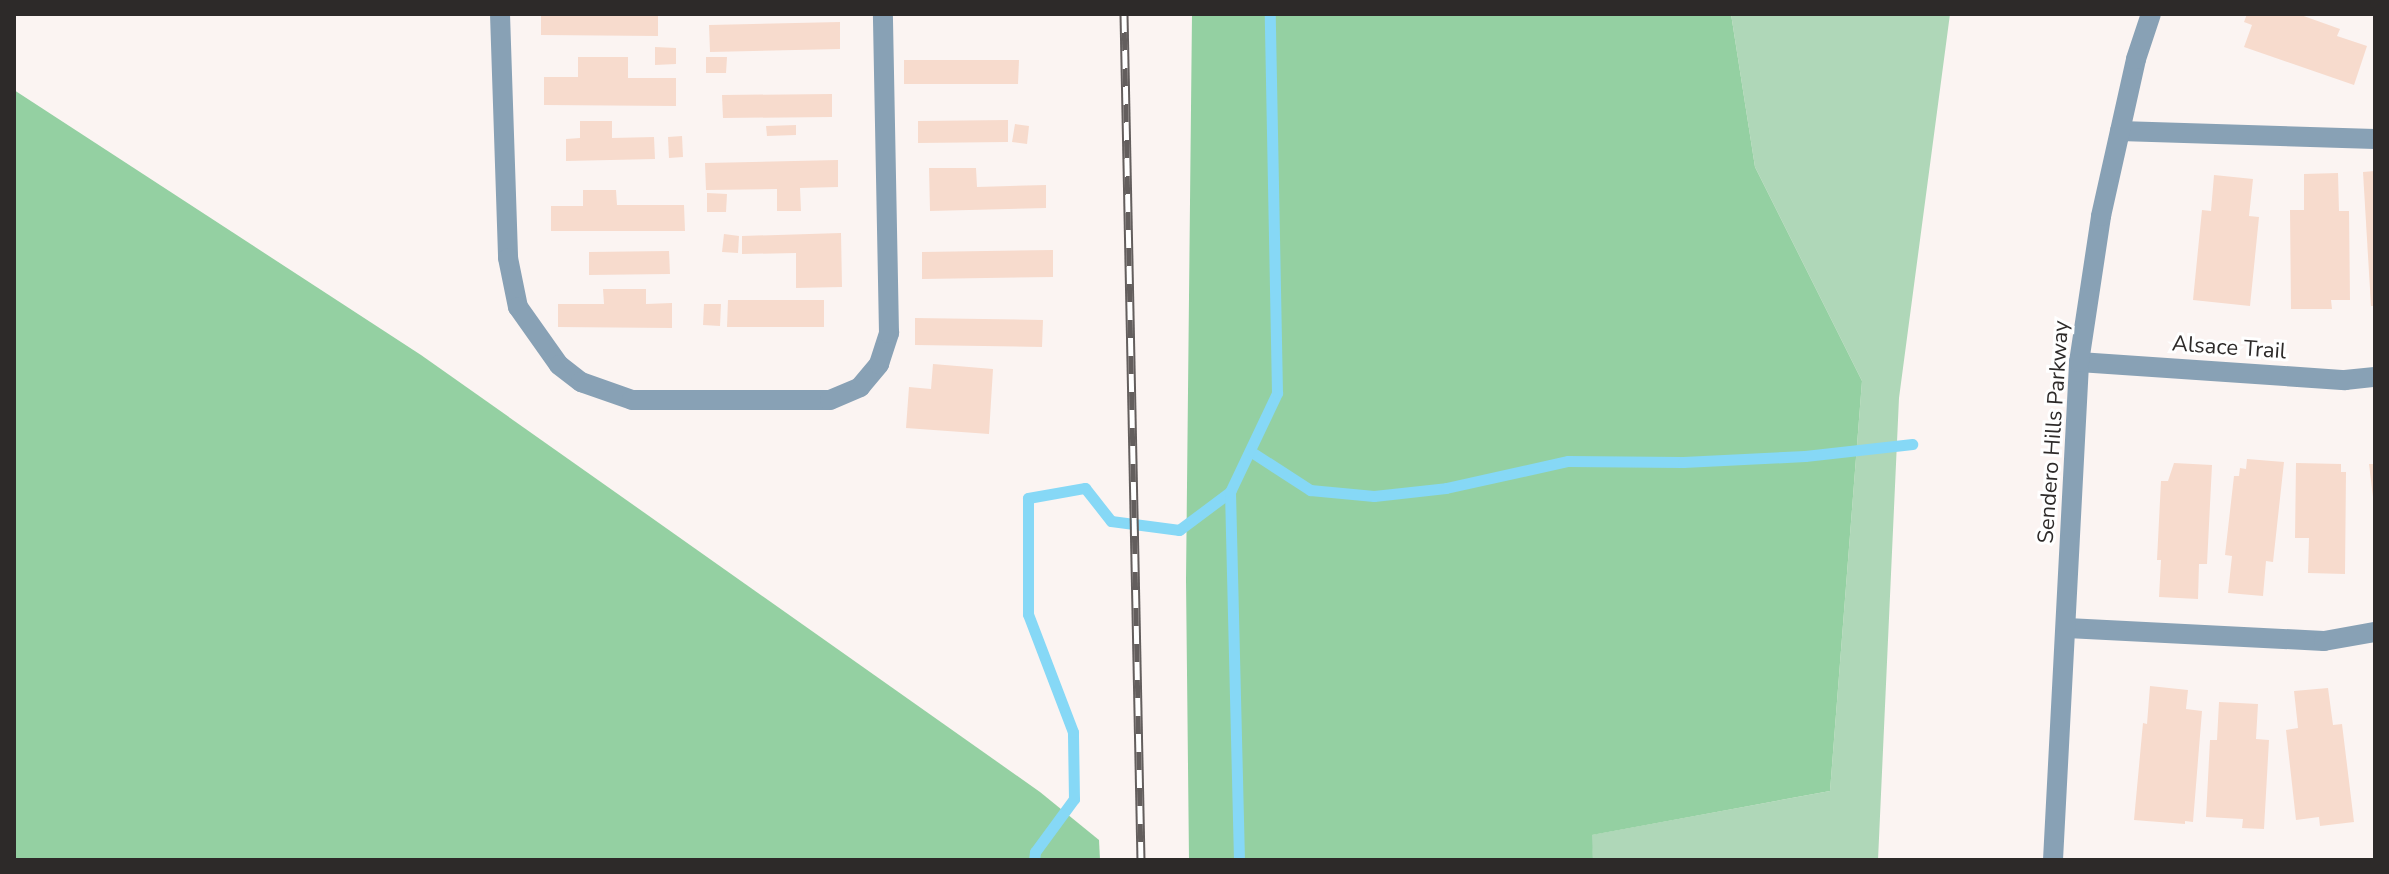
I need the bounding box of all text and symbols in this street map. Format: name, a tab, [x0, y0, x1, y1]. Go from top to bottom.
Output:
street label: Sendero Hills Parkway	[2033, 320, 2075, 544]
street label: Alsace Trail	[2171, 331, 2287, 365]

